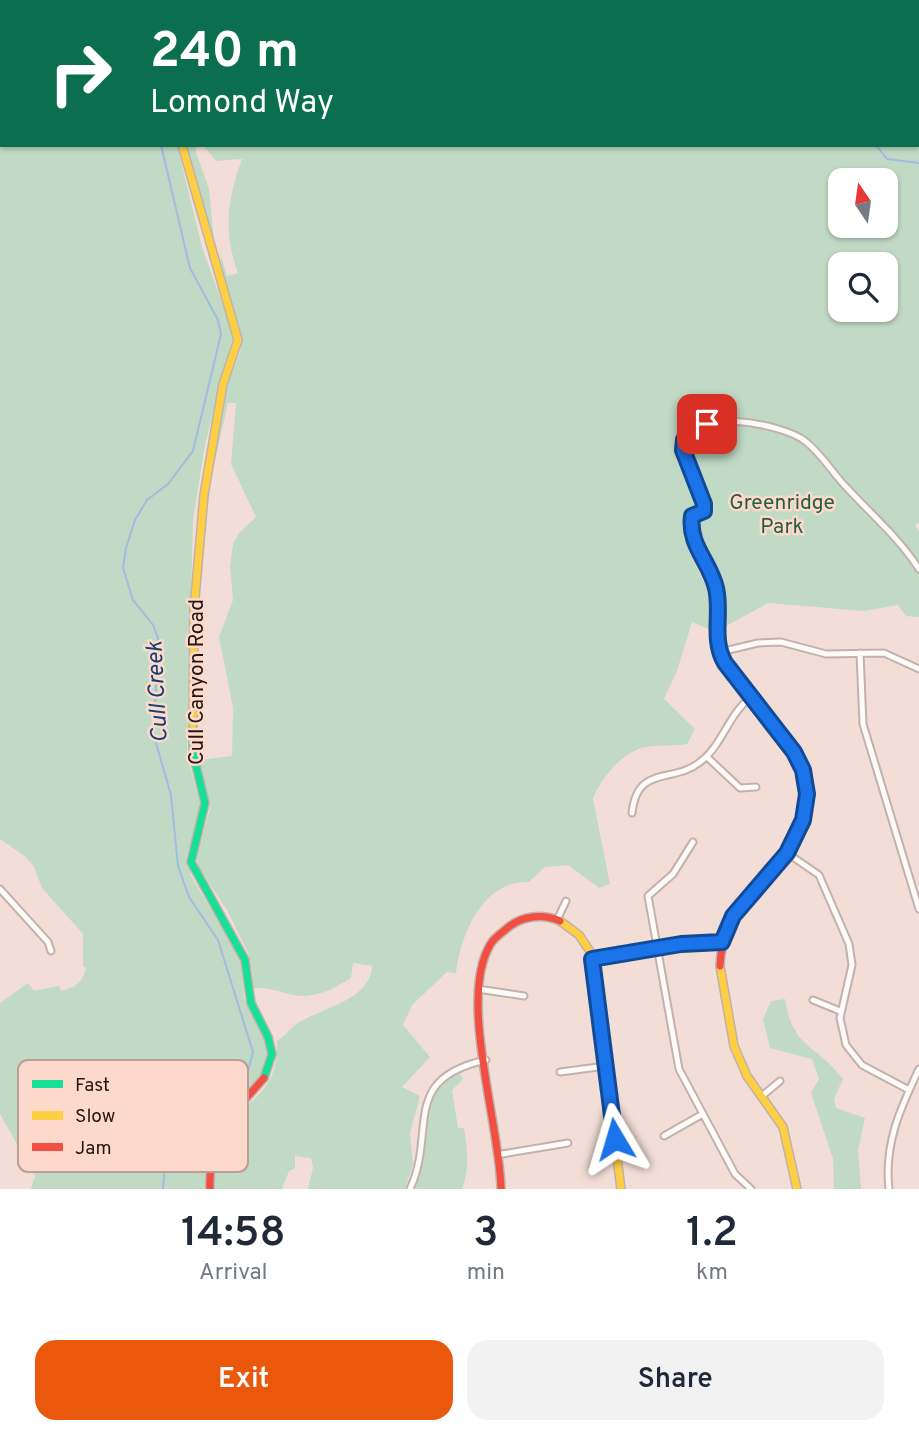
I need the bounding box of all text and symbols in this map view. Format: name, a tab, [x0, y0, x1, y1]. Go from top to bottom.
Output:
text: 240 m	[150, 23, 299, 85]
icon: right	[35, 28, 126, 119]
text: Lomond Way	[150, 84, 334, 124]
north arrow	[828, 168, 898, 238]
map controls	[828, 168, 898, 322]
button: search	[828, 252, 898, 322]
pin	[677, 394, 737, 454]
icon: arrive	[688, 405, 726, 443]
park label: Greenridge Park	[729, 490, 835, 541]
street label: Cull Canyon Road	[184, 599, 211, 765]
water label: Cull Creek	[141, 640, 176, 743]
legend	[18, 1060, 248, 1172]
text: Fast	[75, 1074, 110, 1098]
position arrow	[578, 1102, 652, 1176]
text: Slow	[75, 1105, 115, 1129]
text: Jam	[75, 1137, 112, 1161]
text: 14:58	[181, 1208, 286, 1261]
text: 3	[473, 1208, 498, 1261]
text: 1.2	[686, 1208, 738, 1261]
text: Arrival	[199, 1259, 268, 1288]
text: min	[467, 1259, 505, 1288]
text: km	[696, 1259, 728, 1288]
button: Exit	[35, 1340, 453, 1420]
button: Share	[467, 1340, 884, 1420]

